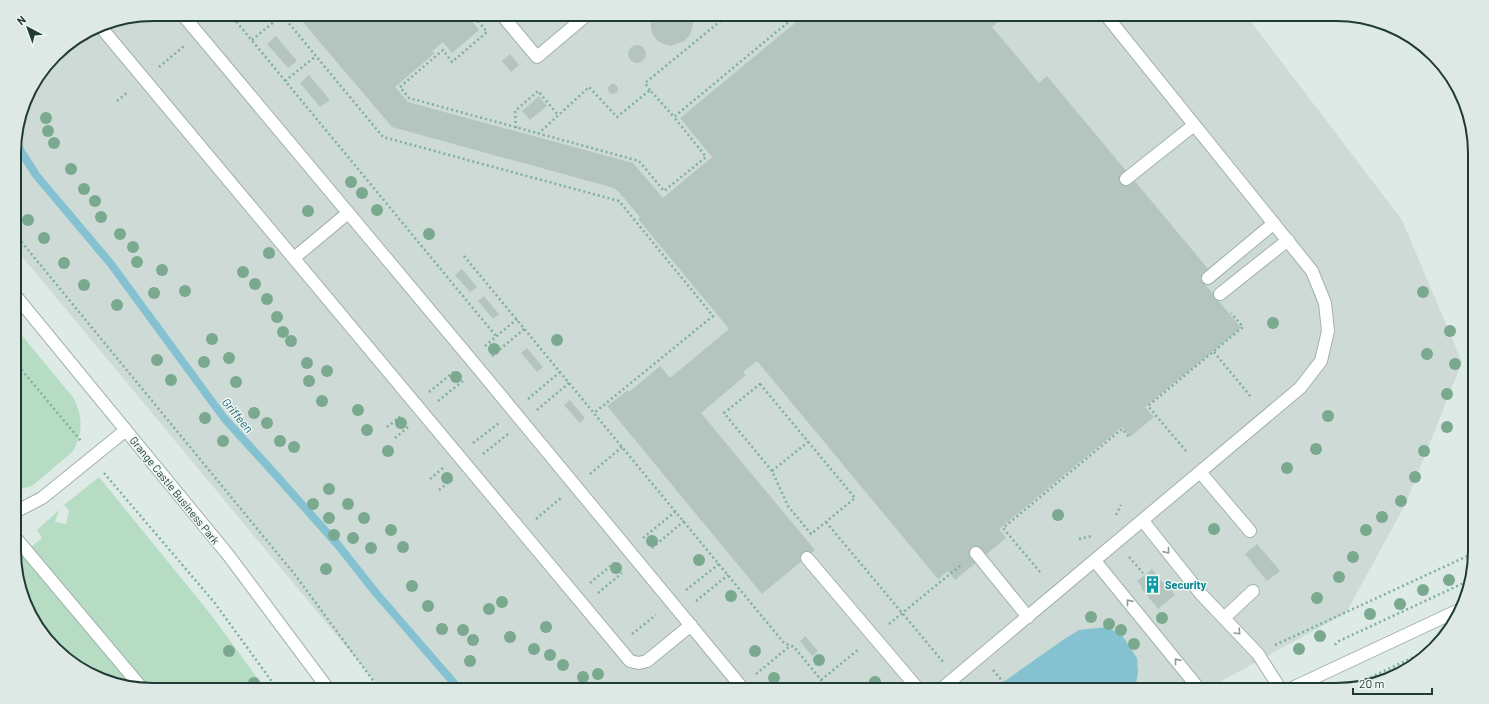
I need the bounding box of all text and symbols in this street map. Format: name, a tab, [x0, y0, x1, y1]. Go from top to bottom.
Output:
north arrow	[8, 8, 48, 48]
text: N	[14, 13, 28, 27]
water label: Griffeen	[220, 395, 256, 435]
street label: Grange Castle Business Park	[127, 433, 223, 547]
one-way arrow	[1162, 547, 1169, 554]
building icon: Security	[1142, 574, 1162, 594]
place label: Security	[1165, 578, 1207, 591]
one-way arrow	[1127, 600, 1134, 607]
one-way arrow	[1233, 627, 1240, 635]
one-way arrow	[1175, 658, 1182, 665]
scale bar	[1353, 670, 1432, 696]
text: 20 m	[1359, 676, 1385, 690]

